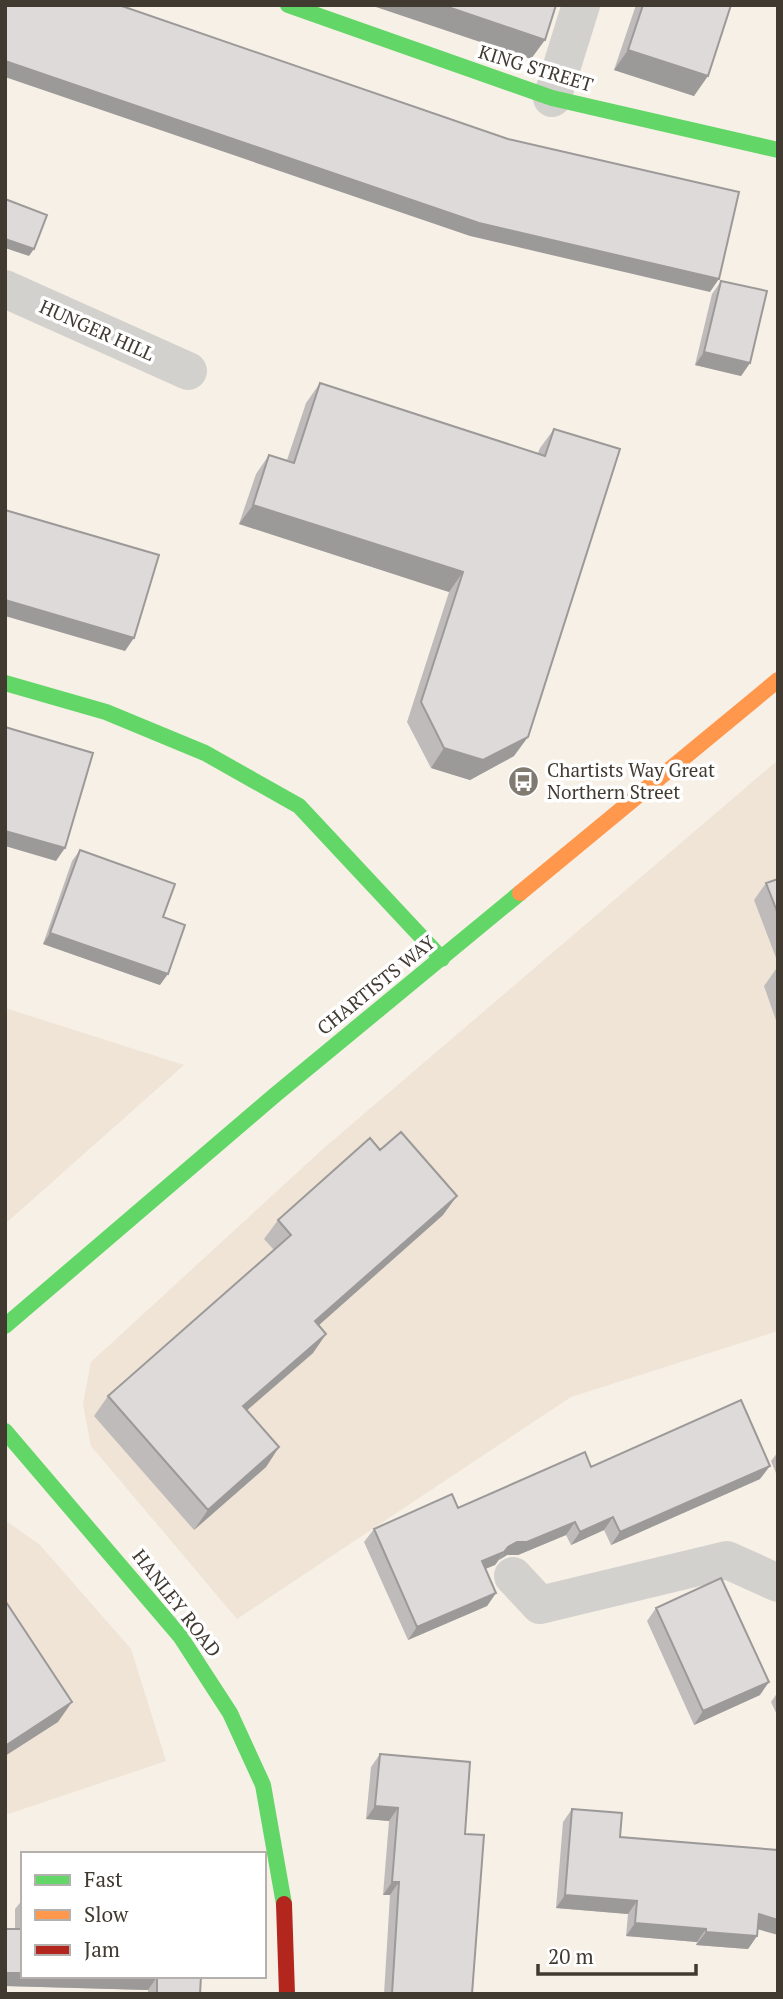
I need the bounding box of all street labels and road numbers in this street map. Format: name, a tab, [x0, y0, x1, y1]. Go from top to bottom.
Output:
street label: KING STREET	[476, 38, 597, 97]
street label: HUNGER HILL	[36, 293, 159, 366]
street label: CHARTISTS WAY	[312, 929, 440, 1040]
street label: HANLEY ROAD	[128, 1544, 227, 1662]

